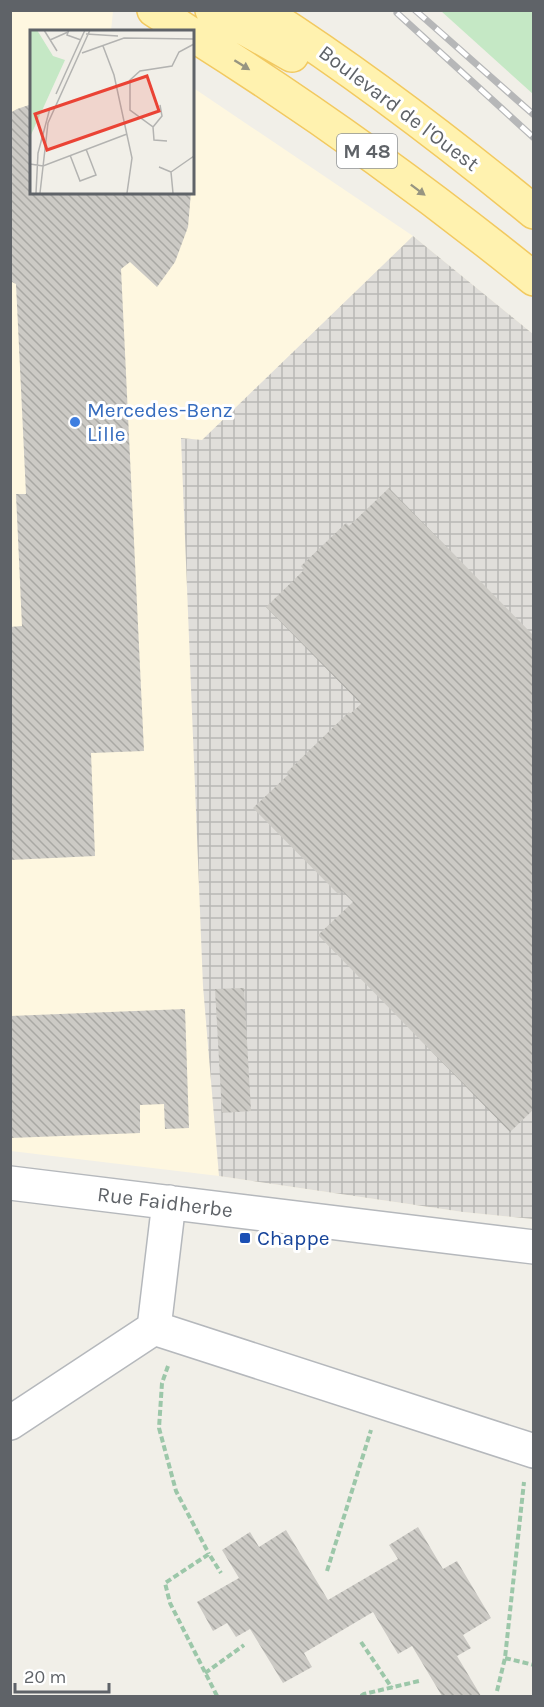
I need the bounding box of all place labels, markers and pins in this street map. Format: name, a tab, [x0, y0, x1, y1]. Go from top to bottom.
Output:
place label: Mercedes-Benz Lille	[87, 398, 233, 446]
marker: Mercedes-Benz Lille	[68, 415, 82, 429]
place label: Chappe	[257, 1226, 329, 1250]
marker: Chappe	[238, 1231, 252, 1245]

